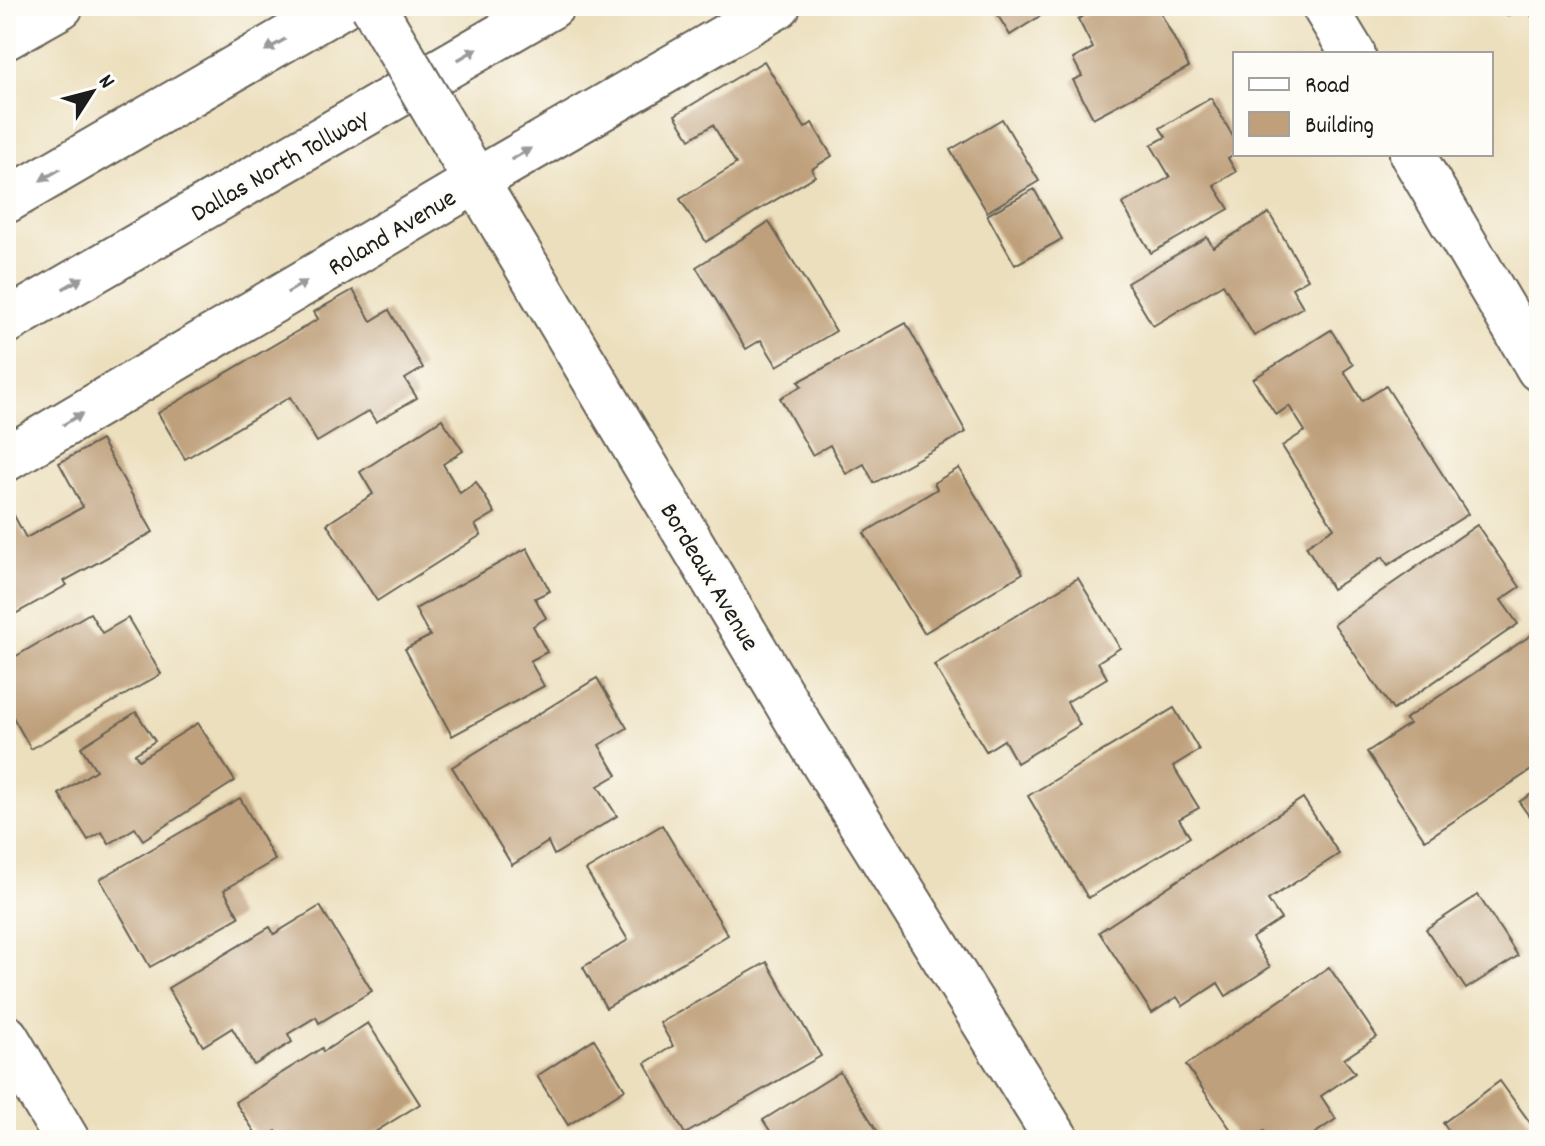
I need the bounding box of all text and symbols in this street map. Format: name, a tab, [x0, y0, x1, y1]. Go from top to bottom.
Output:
one-way arrow	[263, 38, 286, 52]
one-way arrow	[457, 47, 479, 61]
north arrow	[52, 52, 132, 132]
legend	[1233, 52, 1493, 156]
text: N	[90, 69, 121, 96]
text: Road	[1305, 70, 1350, 104]
street label: Dallas North Tollway	[185, 101, 377, 233]
text: Building	[1305, 110, 1374, 144]
one-way arrow	[510, 148, 532, 162]
one-way arrow	[38, 168, 61, 182]
street label: Roland Avenue	[322, 181, 464, 287]
one-way arrow	[62, 276, 85, 290]
one-way arrow	[286, 280, 308, 294]
one-way arrow	[62, 412, 84, 426]
street label: Bordeaux Avenue	[649, 497, 767, 659]

